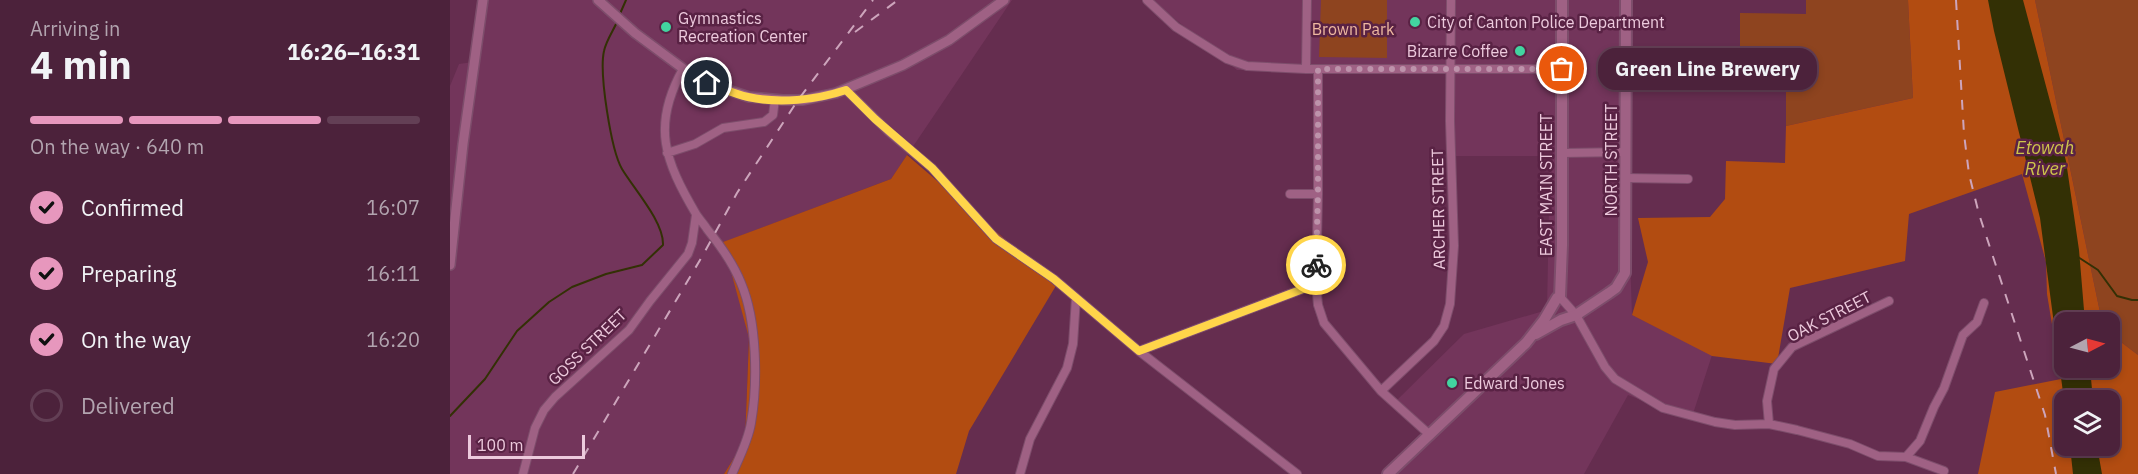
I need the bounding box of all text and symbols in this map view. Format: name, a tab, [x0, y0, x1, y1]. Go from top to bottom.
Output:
place label: Gymnastics Recreation Center	[678, 8, 808, 46]
place label: City of Canton Police Department	[1427, 12, 1665, 32]
text: Arriving in	[30, 15, 120, 42]
marker: City of Canton Police Department	[1408, 15, 1422, 29]
park label: Brown Park	[1312, 19, 1395, 39]
marker: Gymnastics Recreation Center	[659, 20, 673, 34]
text: 16:26–16:31	[287, 37, 420, 66]
text: 4 min	[30, 39, 132, 90]
place label: Bizarre Coffee	[1407, 41, 1508, 61]
pin	[1536, 43, 1587, 94]
marker: Bizarre Coffee	[1513, 44, 1527, 58]
callout: Green Line Brewery	[1598, 48, 1817, 90]
icon: bag	[1545, 52, 1578, 85]
text: Green Line Brewery	[1615, 55, 1800, 82]
pin	[681, 57, 732, 108]
icon: home	[690, 66, 723, 99]
street label: NORTH STREET	[1601, 103, 1621, 217]
street label: EAST MAIN STREET	[1536, 114, 1556, 256]
text: On the way · 640 m	[30, 133, 204, 160]
water label: Etowah River	[2015, 136, 2075, 180]
street label: ARCHER STREET	[1427, 148, 1449, 270]
icon: check	[30, 191, 63, 224]
text: Confirmed	[81, 193, 184, 222]
text: 16:07	[366, 194, 420, 221]
courier	[1286, 235, 1346, 295]
icon: bike	[1300, 249, 1333, 282]
icon: check	[30, 257, 63, 290]
text: Preparing	[81, 259, 176, 288]
text: 16:11	[366, 260, 420, 287]
street label: OAK STREET	[1784, 286, 1874, 346]
street label: GOSS STREET	[544, 305, 630, 389]
north arrow	[2054, 312, 2120, 378]
map controls	[2054, 312, 2120, 456]
icon: check	[30, 323, 63, 356]
text: On the way	[81, 325, 191, 354]
text: 16:20	[366, 326, 420, 353]
place label: Edward Jones	[1464, 373, 1565, 393]
marker: Edward Jones	[1445, 376, 1459, 390]
button: layers	[2054, 390, 2120, 456]
text: Delivered	[81, 391, 175, 420]
scale bar	[468, 432, 585, 460]
text: 100 m	[477, 435, 524, 455]

